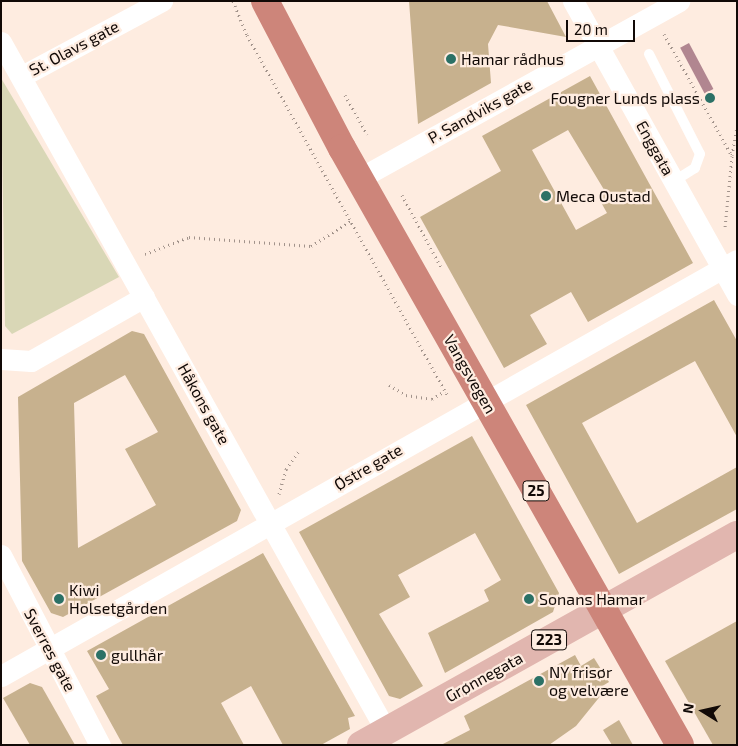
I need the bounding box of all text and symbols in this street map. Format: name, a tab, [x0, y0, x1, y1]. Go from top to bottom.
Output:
scale bar	[568, 10, 637, 42]
street label: St. Olavs gate	[26, 16, 122, 80]
text: 20 m	[574, 20, 608, 38]
place label: Hamar rådhus	[461, 49, 564, 69]
marker: Hamar rådhus	[445, 53, 457, 65]
street label: P. Sandviks gate	[425, 74, 535, 148]
place label: Fougner Lunds plass	[550, 88, 700, 108]
marker: Fougner Lunds plass	[704, 92, 716, 104]
street label: Enggata	[632, 117, 678, 179]
place label: Meca Oustad	[556, 186, 651, 206]
marker: Meca Oustad	[540, 190, 552, 202]
street label: Vangsvegen	[440, 331, 500, 417]
street label: Håkons gate	[174, 360, 234, 448]
street label: Østre gate	[330, 440, 406, 494]
road number: 25	[522, 478, 550, 504]
place label: Kiwi Holsetgården	[69, 580, 167, 618]
place label: Sonans Hamar	[539, 589, 645, 609]
marker: Kiwi Holsetgården	[53, 593, 65, 605]
marker: Sonans Hamar	[523, 593, 535, 605]
street label: Sverres gate	[20, 605, 80, 695]
road number: 223	[530, 628, 568, 652]
place label: gullhår	[111, 645, 163, 665]
street label: Grønnegata	[442, 648, 526, 706]
marker: gullhår	[95, 649, 107, 661]
place label: NY frisør og velvære	[549, 662, 629, 700]
marker: NY frisør og velvære	[533, 675, 545, 687]
north arrow	[678, 686, 728, 736]
text: N	[678, 702, 697, 715]

